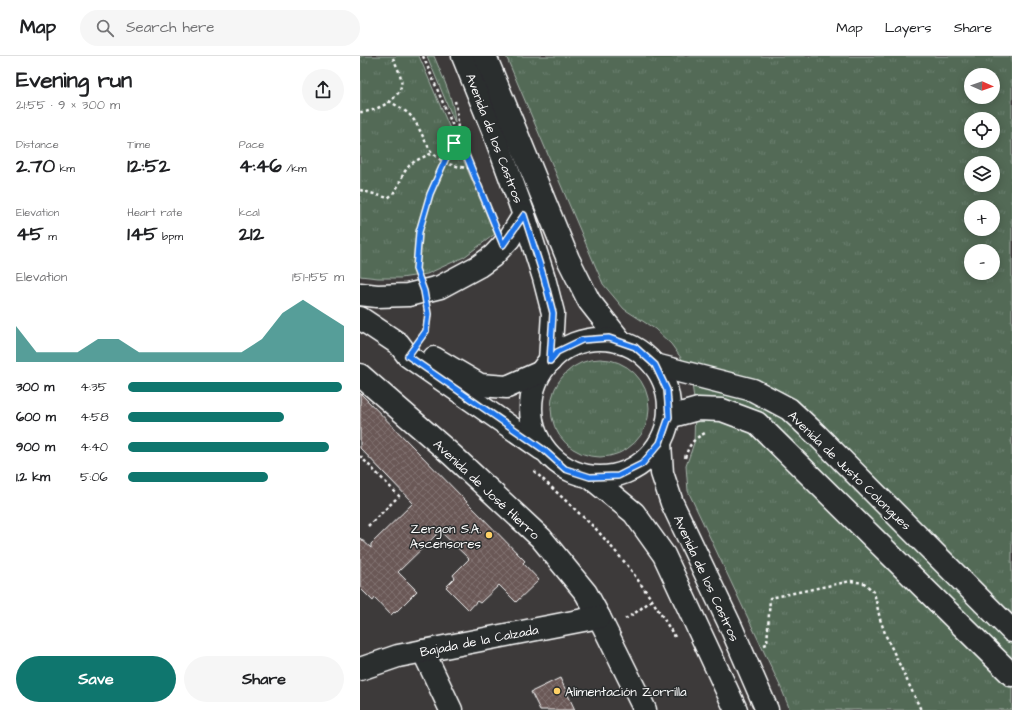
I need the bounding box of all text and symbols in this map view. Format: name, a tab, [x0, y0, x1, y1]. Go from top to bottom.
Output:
search box	[80, 10, 360, 46]
text: Map	[20, 14, 56, 41]
icon: search	[94, 17, 116, 39]
text: Search here	[126, 17, 215, 38]
text: Map	[836, 18, 863, 38]
text: Layers	[885, 18, 932, 38]
text: Share	[954, 18, 992, 38]
text: Evening run	[16, 65, 132, 96]
north arrow	[964, 68, 1000, 104]
map controls	[964, 68, 1000, 280]
button: share	[302, 69, 344, 111]
street label: Avenida de los Castros	[461, 71, 527, 206]
text: 21:55 · 9 × 300 m	[16, 96, 120, 114]
button: locate	[964, 112, 1000, 148]
pin	[437, 126, 471, 160]
icon: arrive	[443, 132, 465, 154]
text: Distance	[16, 137, 59, 152]
text: Time	[127, 137, 150, 152]
text: Pace	[239, 137, 264, 152]
text: 2.70	[16, 152, 55, 180]
text: 12:52	[127, 152, 170, 180]
text: 4:46	[239, 152, 282, 180]
button: layers	[964, 156, 1000, 192]
text: km	[55, 161, 75, 176]
text: /km	[282, 161, 307, 176]
button: +	[964, 200, 1000, 236]
text: Elevation	[16, 205, 59, 220]
text: Heart rate	[127, 205, 183, 220]
text: kcal	[239, 205, 260, 220]
text: 45	[16, 220, 44, 248]
text: 145	[127, 220, 158, 248]
text: 212	[239, 220, 264, 248]
text: m	[44, 229, 57, 244]
text: bpm	[158, 229, 183, 244]
button: −	[964, 244, 1000, 280]
text: Elevation	[16, 268, 67, 286]
text: 151–155 m	[292, 268, 344, 286]
text: 300 m	[16, 378, 54, 396]
text: 4:35	[80, 378, 107, 396]
street label: Avenida de Justo Colongues	[783, 407, 915, 536]
text: 600 m	[16, 408, 56, 426]
text: 4:58	[80, 408, 109, 426]
street label: Avenida de José Hierro	[429, 436, 544, 544]
text: 900 m	[16, 438, 55, 456]
text: 4:40	[80, 438, 108, 456]
text: 1.2 km	[16, 468, 50, 486]
text: 5:06	[80, 468, 108, 486]
street label: Avenida de los Castros	[669, 512, 744, 645]
place label: Zergon S.A. Ascensores	[410, 520, 481, 553]
marker: Zergon S.A. Ascensores	[484, 530, 494, 540]
street label: Bajada de la Calzada	[418, 621, 540, 661]
button: Save	[16, 656, 176, 702]
button: Share	[184, 656, 344, 702]
place label: Alimentación Zorrilla	[565, 683, 687, 701]
marker: Alimentación Zorrilla	[552, 686, 562, 696]

